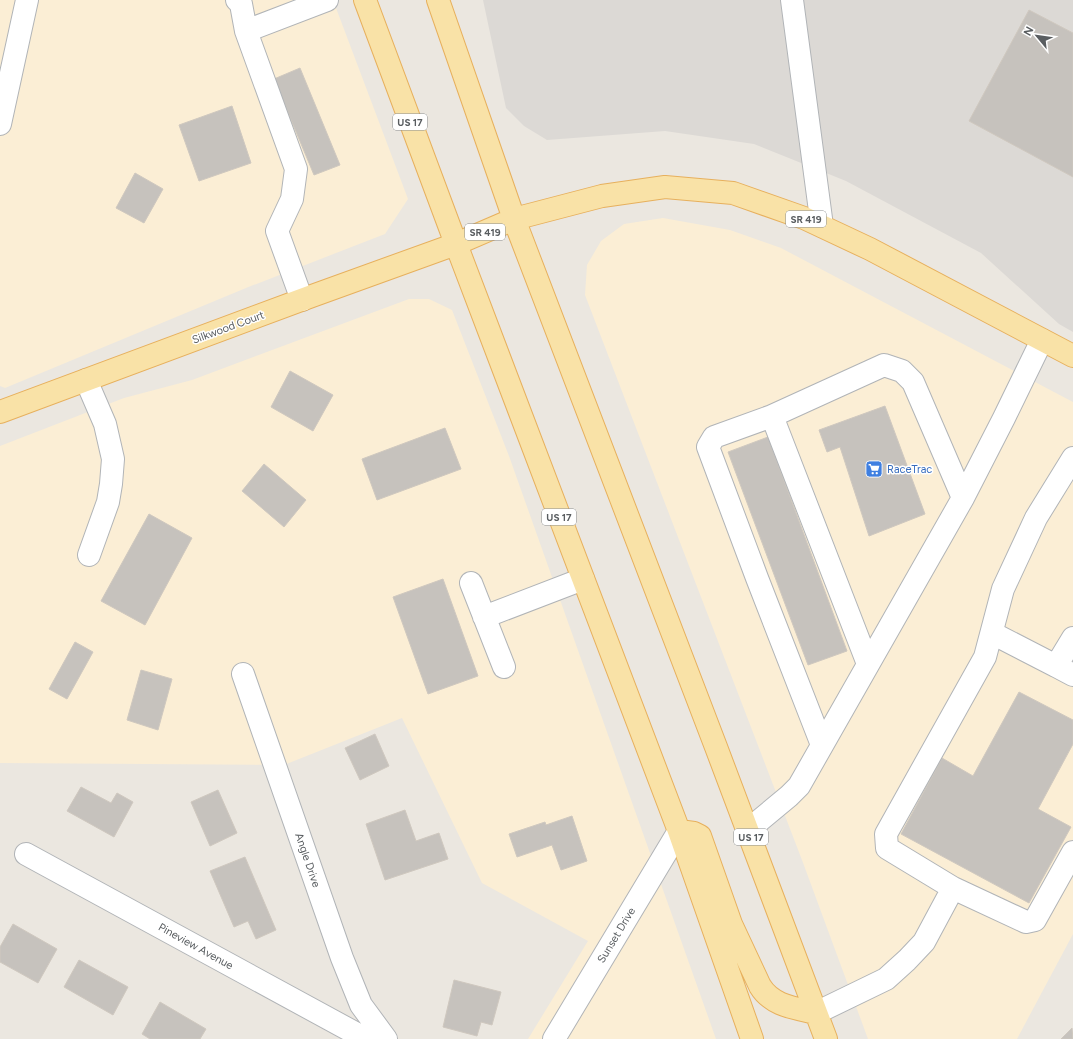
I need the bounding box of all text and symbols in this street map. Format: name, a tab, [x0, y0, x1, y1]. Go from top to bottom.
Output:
north arrow	[1017, 16, 1057, 56]
text: N	[1021, 25, 1036, 38]
road number: US 17	[393, 114, 427, 130]
road number: SR 419	[786, 211, 826, 227]
road number: SR 419	[465, 224, 505, 240]
street label: Silkwood Court	[190, 308, 266, 347]
supermarket icon: RaceTrac	[864, 459, 884, 479]
place label: RaceTrac	[887, 463, 932, 476]
road number: US 17	[542, 509, 576, 525]
road number: US 17	[734, 829, 768, 845]
street label: Angle Drive	[292, 831, 323, 889]
street label: Sunset Drive	[595, 905, 638, 965]
street label: Pineview Avenue	[156, 920, 235, 972]

